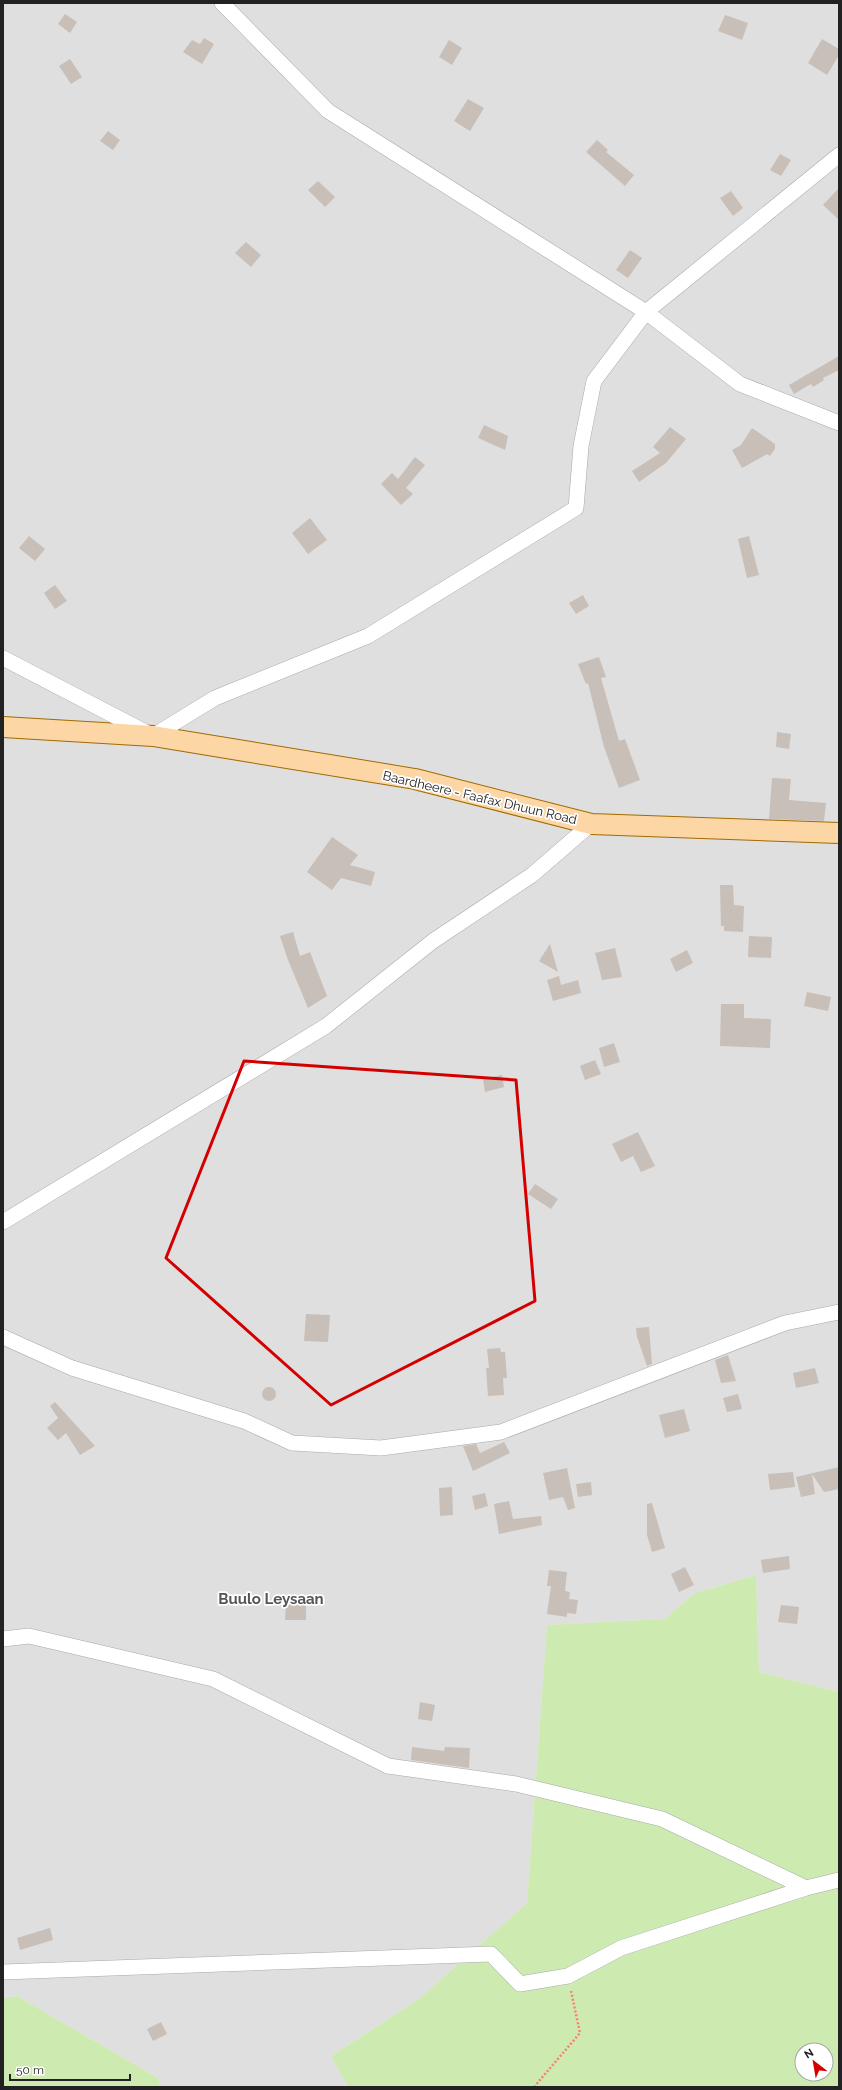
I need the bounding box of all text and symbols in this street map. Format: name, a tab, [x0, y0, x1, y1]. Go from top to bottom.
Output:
street label: Baardheere - Faafax Dhuun Road	[381, 768, 578, 827]
district label: Buulo Leysaan	[218, 1590, 324, 1608]
north arrow	[794, 2042, 834, 2082]
text: N	[802, 2046, 816, 2062]
scale bar	[10, 2056, 130, 2082]
text: 50 m	[16, 2063, 44, 2077]

